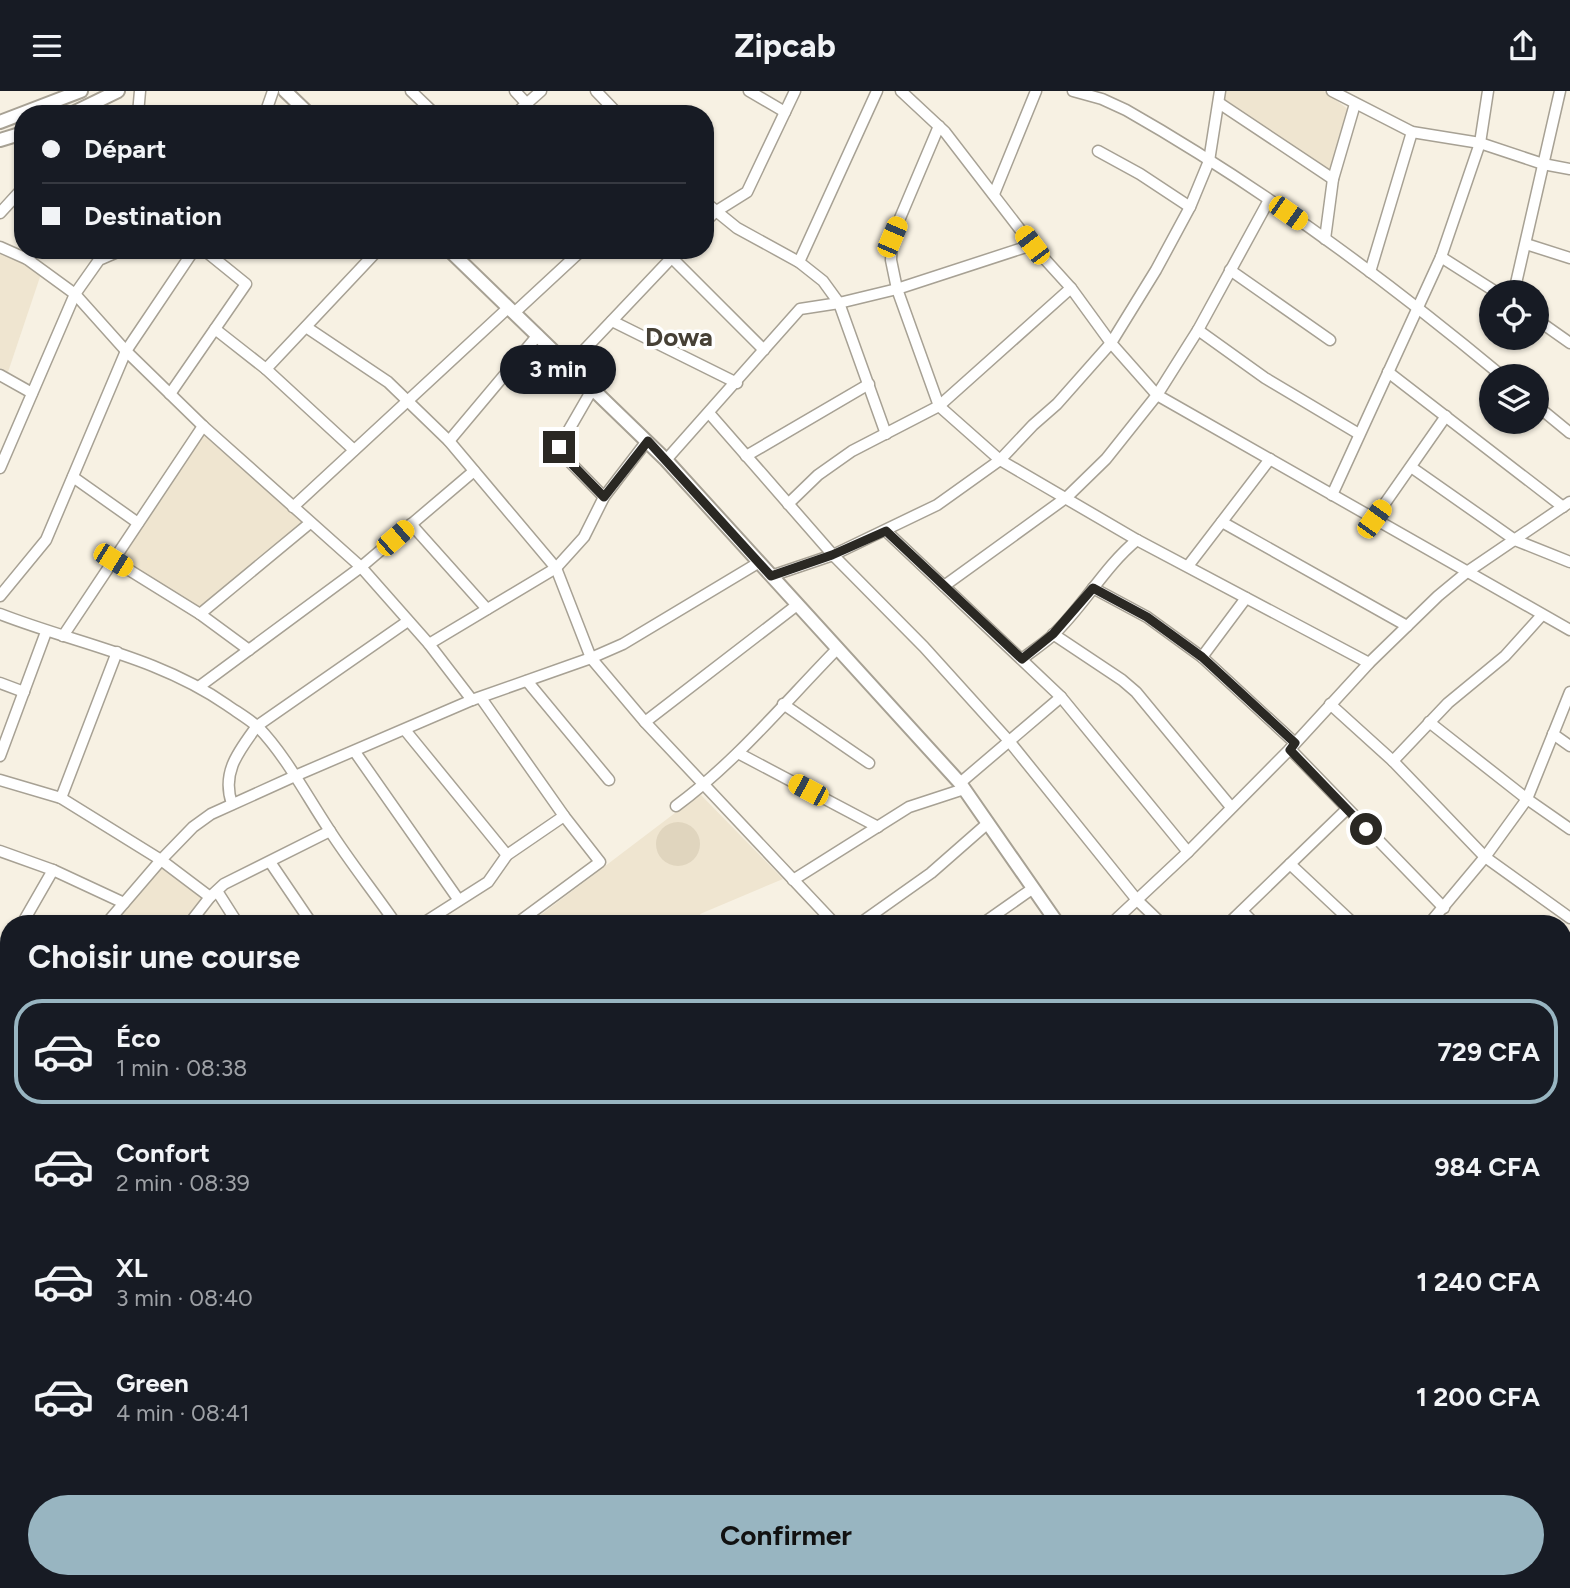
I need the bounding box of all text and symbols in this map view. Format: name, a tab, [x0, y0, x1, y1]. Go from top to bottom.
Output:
icon: menu	[28, 27, 66, 65]
text: Zipcab	[734, 27, 836, 65]
icon: share	[1504, 27, 1542, 65]
text: Départ	[84, 133, 166, 165]
car	[1265, 192, 1312, 234]
text: Destination	[84, 200, 222, 232]
car	[875, 214, 910, 260]
car	[1011, 222, 1054, 268]
map controls	[1479, 280, 1549, 434]
button: locate	[1479, 280, 1549, 350]
district label: Dowa	[645, 321, 713, 353]
callout: 3 min	[501, 345, 617, 395]
text: 3 min	[529, 355, 587, 383]
button: layers	[1479, 364, 1549, 434]
route end	[543, 431, 575, 463]
car	[1354, 496, 1395, 542]
car	[373, 516, 418, 560]
car	[90, 540, 137, 580]
car	[785, 771, 832, 809]
route start	[1350, 813, 1382, 845]
text: Choisir une course	[28, 938, 300, 976]
icon: car	[32, 1020, 95, 1083]
text: Éco	[116, 1022, 161, 1054]
text: 729 CFA	[1437, 1036, 1540, 1068]
text: 1 min · 08:38	[116, 1054, 247, 1082]
icon: car	[32, 1135, 95, 1198]
text: Confort	[116, 1137, 210, 1169]
text: 984 CFA	[1435, 1151, 1540, 1183]
text: 2 min · 08:39	[116, 1169, 250, 1197]
icon: car	[32, 1250, 95, 1313]
text: XL	[116, 1252, 148, 1284]
text: 1 240 CFA	[1416, 1266, 1540, 1298]
text: 3 min · 08:40	[116, 1284, 253, 1312]
icon: car	[32, 1365, 95, 1428]
text: Green	[116, 1367, 189, 1399]
text: 1 200 CFA	[1416, 1381, 1540, 1413]
text: 4 min · 08:41	[116, 1399, 249, 1427]
button: Confirmer	[28, 1495, 1544, 1575]

